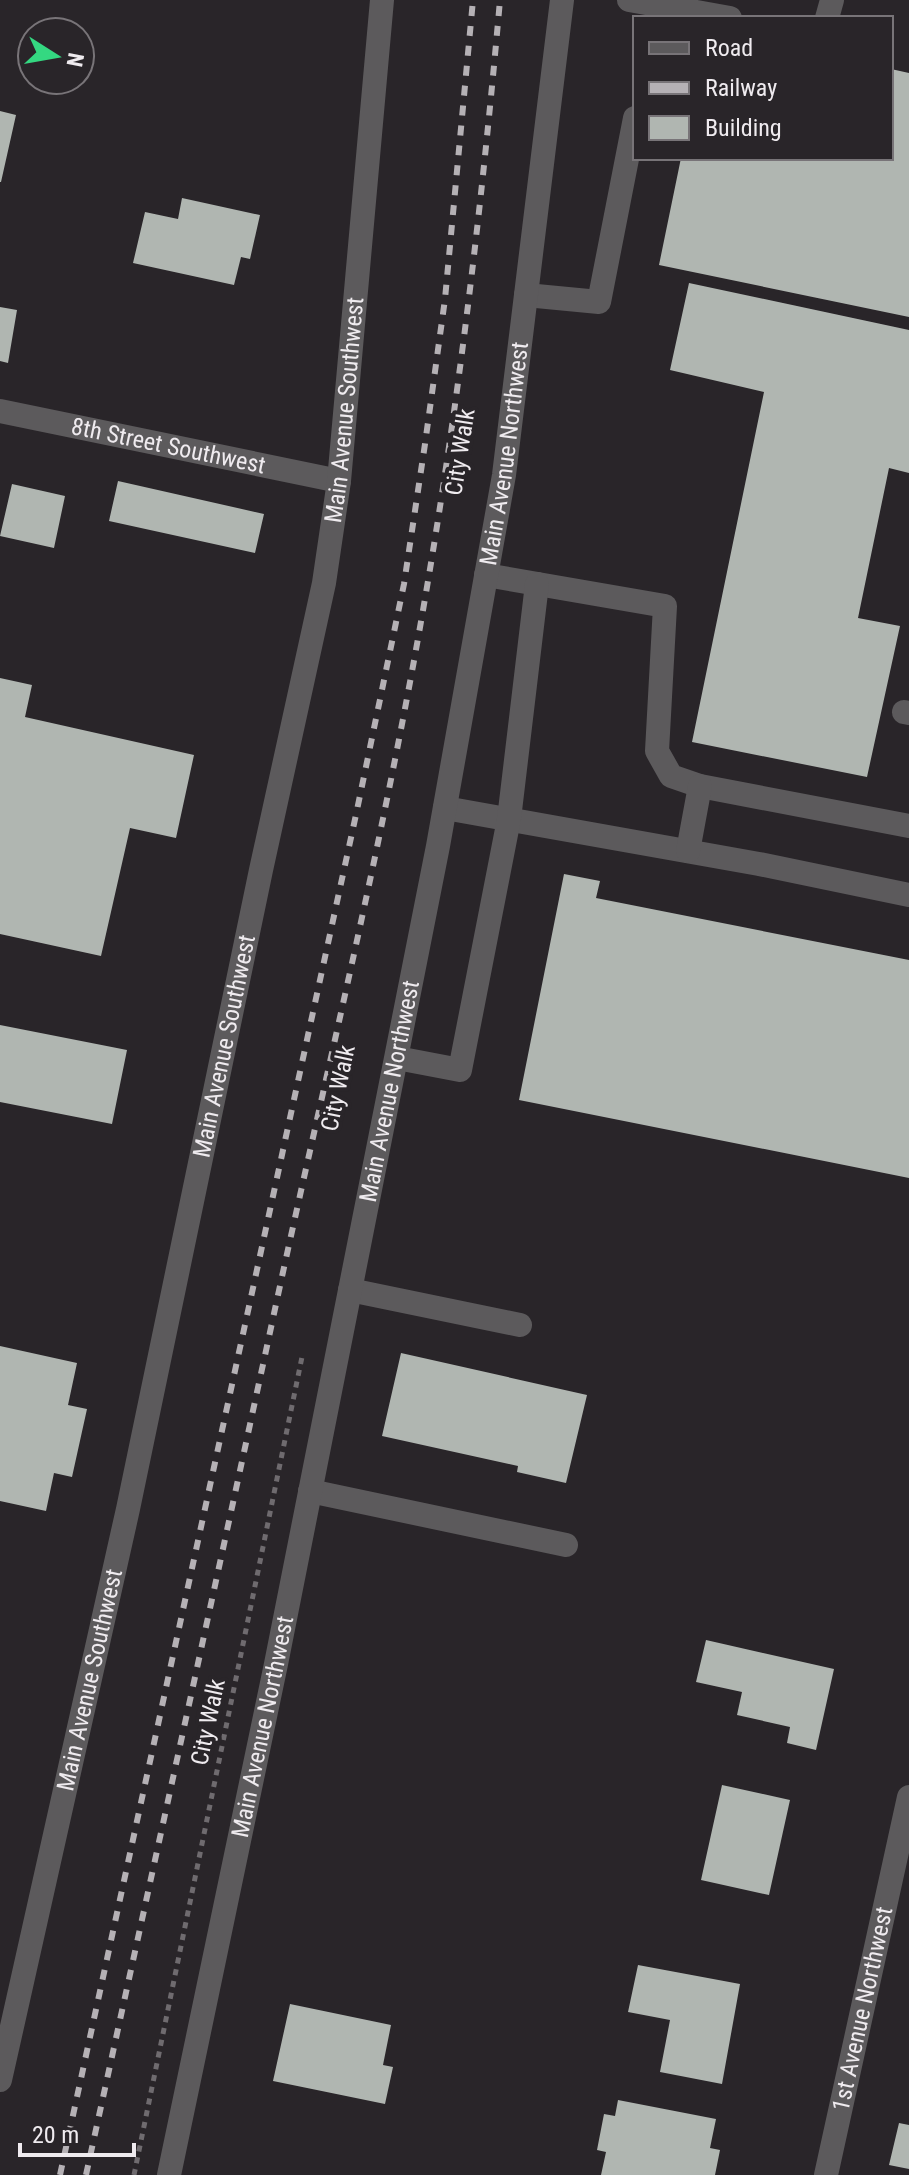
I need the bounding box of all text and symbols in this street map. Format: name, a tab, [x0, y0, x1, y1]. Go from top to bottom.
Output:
north arrow	[16, 16, 96, 96]
legend	[633, 16, 893, 160]
text: Road	[705, 34, 753, 62]
text: N	[62, 51, 89, 69]
text: Railway	[705, 74, 777, 102]
text: Building	[705, 114, 782, 142]
street label: Main Avenue Southwest	[319, 296, 369, 525]
street label: Main Avenue Northwest	[474, 340, 534, 568]
street label: City Walk	[439, 406, 481, 497]
street label: 8th Street Southwest	[69, 412, 268, 479]
street label: Main Avenue Southwest	[188, 932, 261, 1160]
street label: Main Avenue Northwest	[354, 978, 425, 1204]
street label: City Walk	[315, 1042, 361, 1134]
street label: Main Avenue Southwest	[51, 1566, 128, 1794]
street label: Main Avenue Northwest	[226, 1614, 299, 1840]
street label: City Walk	[185, 1676, 231, 1768]
street label: 1st Avenue Northwest	[826, 1904, 898, 2114]
scale bar	[20, 2107, 134, 2157]
text: 20 m	[32, 2121, 79, 2149]

